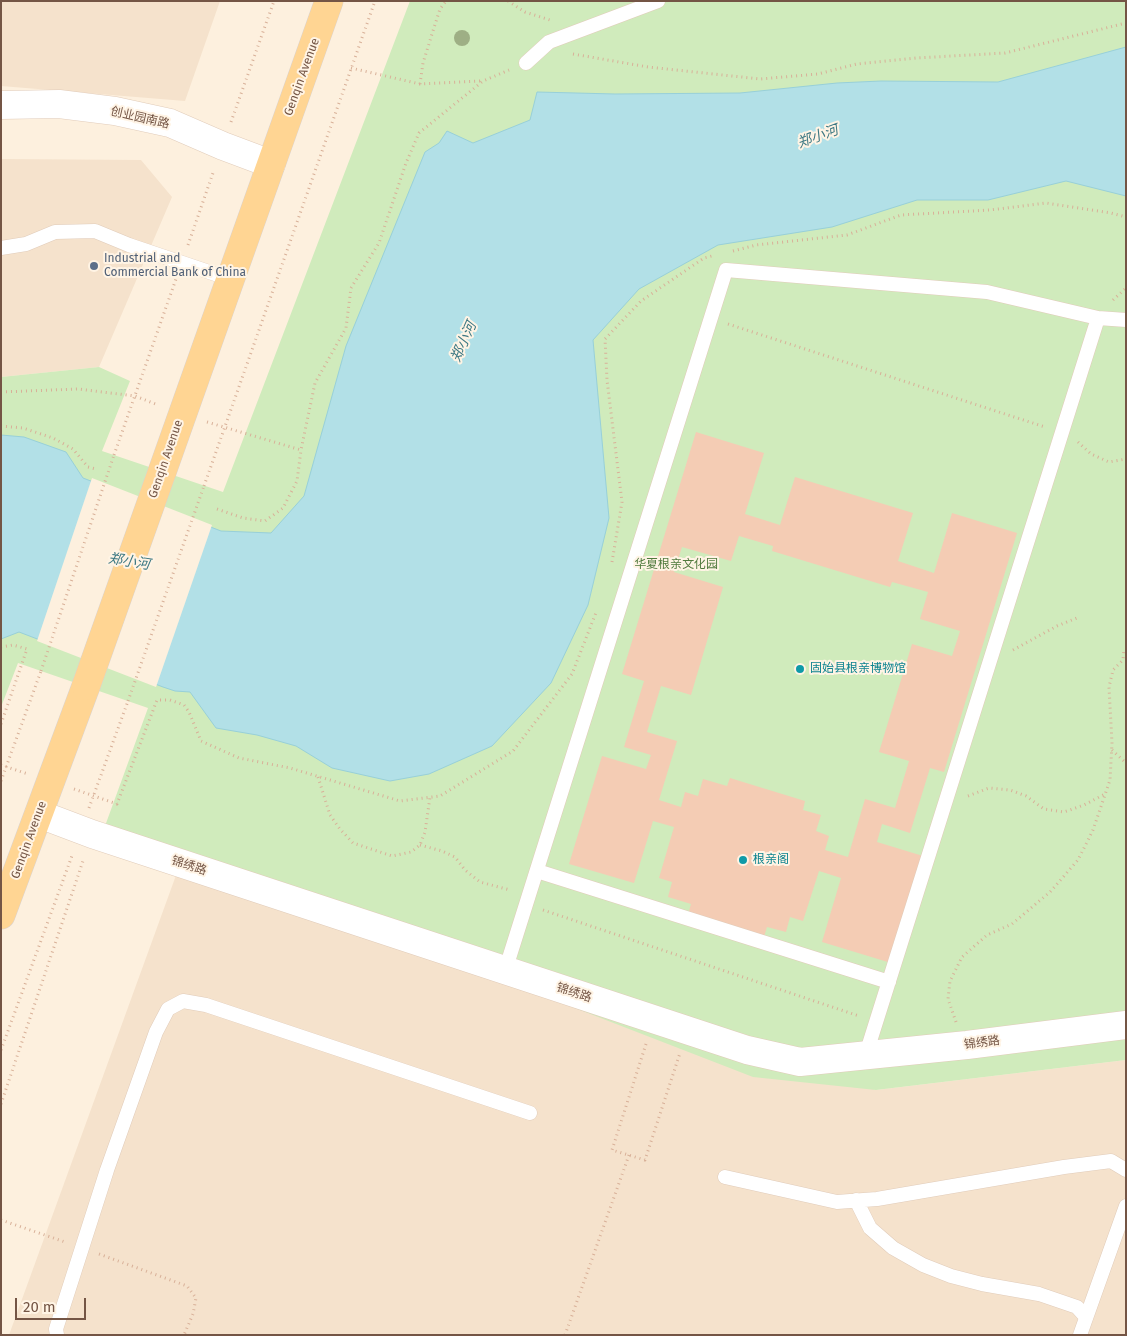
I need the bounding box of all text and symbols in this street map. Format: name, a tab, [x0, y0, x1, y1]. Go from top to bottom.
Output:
street label: Genqin Avenue	[281, 36, 323, 118]
street label: 创业园南路	[109, 104, 171, 132]
water label: 郑小河	[795, 122, 841, 152]
place label: Industrial and Commercial Bank of China	[104, 252, 246, 280]
marker: Industrial and Commercial Bank of China	[88, 260, 100, 272]
water label: 郑小河	[448, 319, 480, 365]
street label: Genqin Avenue	[146, 418, 186, 500]
water label: 郑小河	[107, 550, 151, 574]
park label: 华夏根亲文化园	[634, 558, 718, 572]
place label: 固始县根亲博物馆	[810, 662, 906, 676]
marker: 固始县根亲博物馆	[794, 663, 806, 675]
street label: Genqin Avenue	[8, 799, 50, 881]
place label: 根亲阁	[753, 853, 789, 867]
street label: 锦绣路	[170, 854, 208, 878]
marker: 根亲阁	[737, 854, 749, 866]
street label: 锦绣路	[555, 981, 593, 1005]
street label: 锦绣路	[963, 1034, 1001, 1052]
scale bar	[18, 1288, 89, 1320]
text: 20 m	[23, 1298, 56, 1316]

